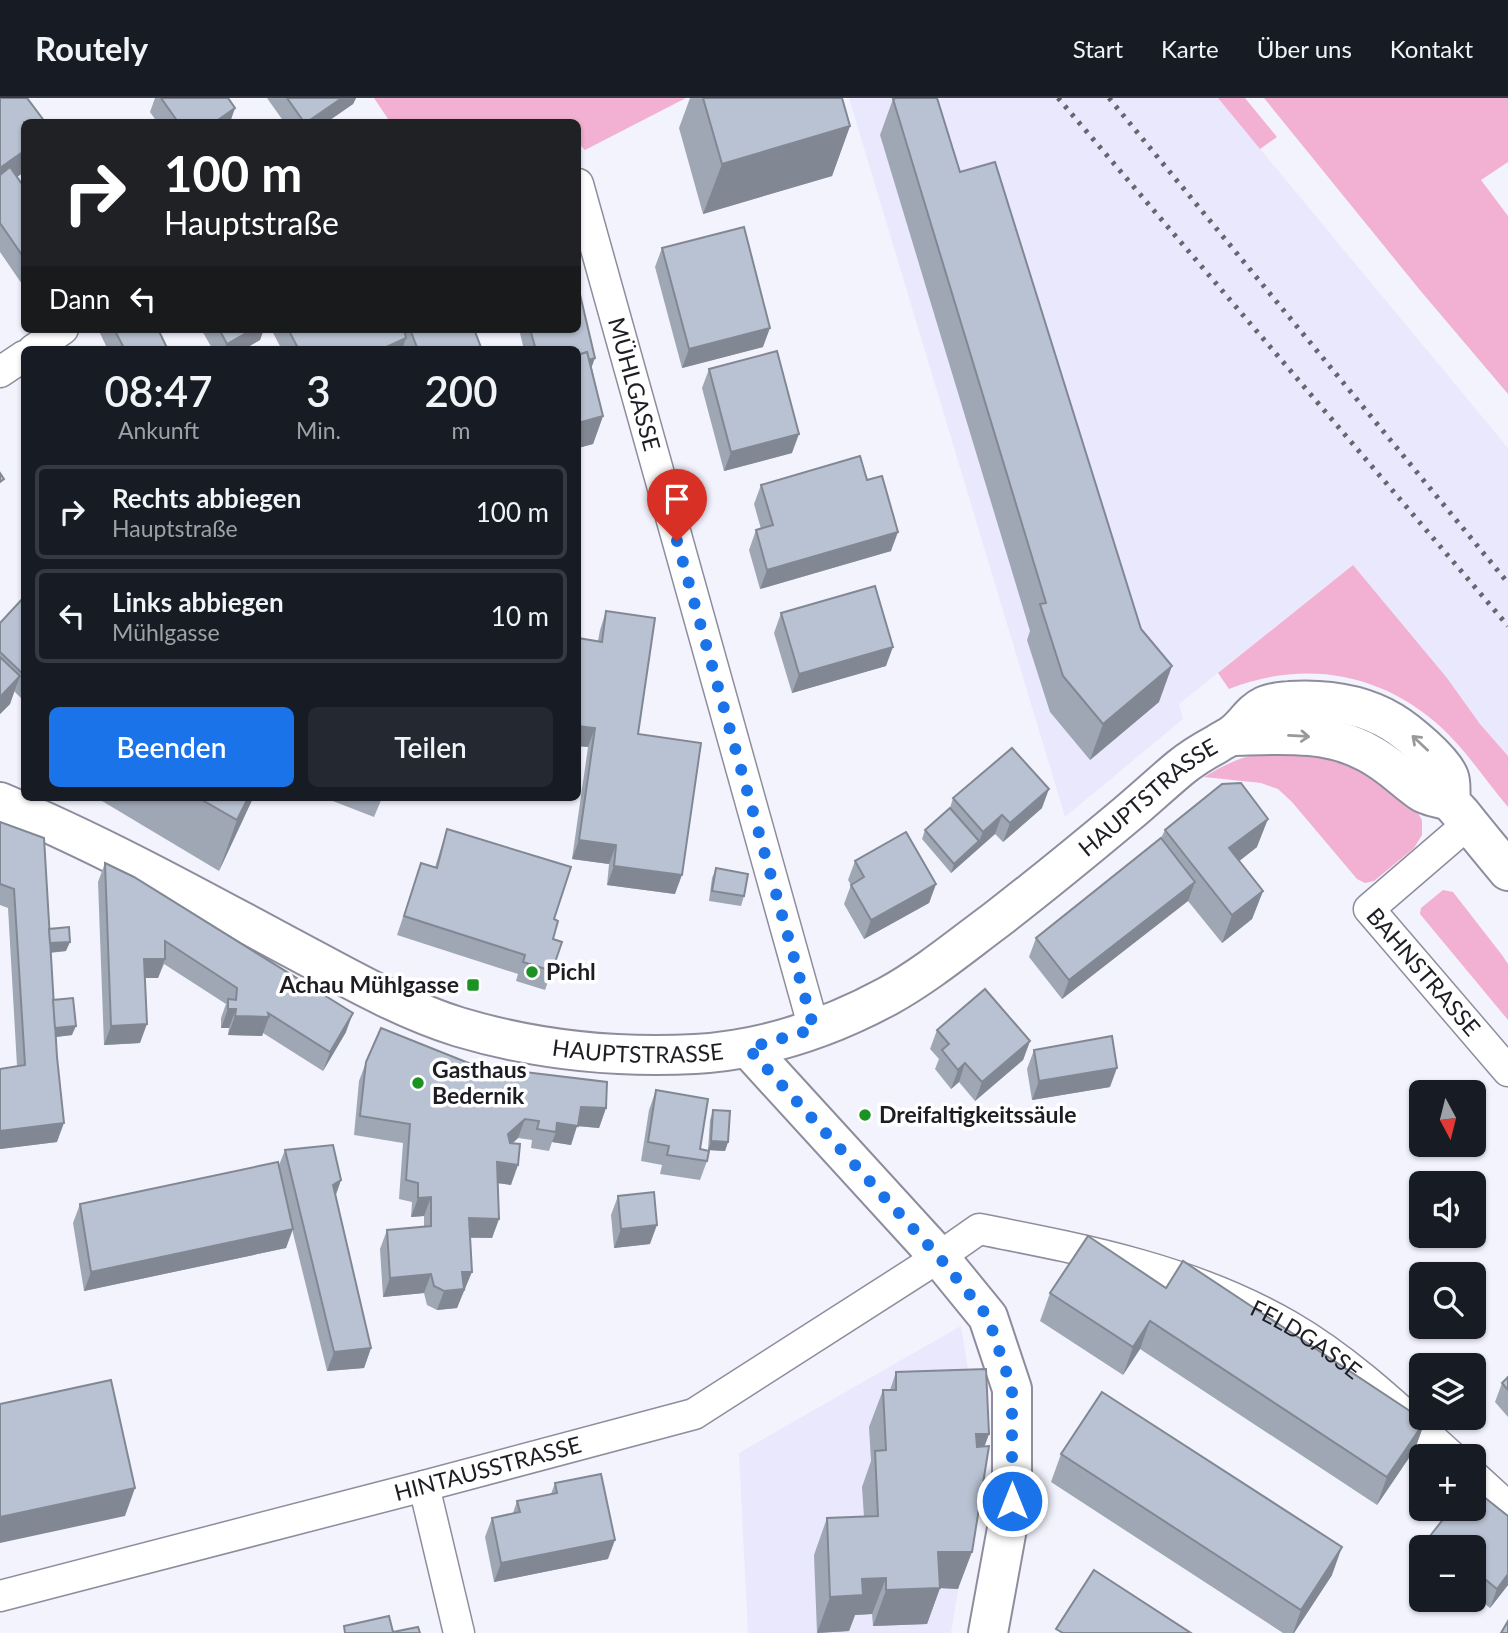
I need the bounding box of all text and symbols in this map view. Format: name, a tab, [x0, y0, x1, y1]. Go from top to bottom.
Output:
text: Routely	[35, 28, 148, 68]
text: Start	[1073, 34, 1123, 63]
text: Karte	[1161, 34, 1219, 63]
text: Über uns	[1257, 34, 1352, 63]
text: Kontakt	[1390, 34, 1473, 63]
text: 100 m	[164, 144, 302, 202]
icon: right	[49, 147, 140, 238]
text: Hauptstraße	[164, 203, 339, 242]
icon: left	[124, 280, 162, 318]
text: Dann	[49, 283, 110, 315]
street label: MÜHLGASSE	[603, 314, 667, 454]
text: 08:47	[104, 366, 213, 416]
text: 3	[306, 366, 331, 416]
text: 200	[424, 366, 498, 416]
text: Ankunft	[118, 416, 199, 444]
text: Min.	[296, 416, 341, 444]
text: m	[452, 416, 470, 444]
pin	[647, 469, 707, 541]
icon: arrive	[658, 480, 696, 518]
text: Rechts abbiegen	[112, 482, 301, 514]
icon: right	[53, 493, 91, 531]
text: 100 m	[476, 496, 549, 528]
text: Hauptstraße	[112, 514, 238, 542]
text: Links abbiegen	[112, 586, 284, 618]
icon: left	[53, 597, 91, 635]
text: 10 m	[491, 600, 549, 632]
text: Mühlgasse	[112, 618, 220, 646]
button: Beenden	[49, 707, 294, 787]
button: Teilen	[308, 707, 553, 787]
one-way arrow	[1288, 729, 1311, 742]
street label: HAUPTSTRASSE	[1072, 732, 1222, 862]
one-way arrow	[1412, 735, 1429, 752]
street label: BAHNSTRASSE	[1361, 902, 1486, 1041]
place label: Pichl	[546, 957, 596, 985]
marker: Pichl	[524, 964, 540, 980]
place label: Achau Mühlgasse	[279, 970, 459, 998]
marker: Achau Mühlgasse	[465, 977, 481, 993]
street label: HAUPTSTRASSE	[551, 1033, 725, 1068]
place label: Gasthaus Bedernik	[432, 1055, 527, 1109]
marker: Gasthaus Bedernik	[410, 1075, 426, 1091]
north arrow	[1409, 1080, 1486, 1157]
map controls	[1409, 1080, 1486, 1612]
place label: Dreifaltigkeitssäule	[879, 1100, 1076, 1128]
marker: Dreifaltigkeitssäule	[857, 1107, 873, 1123]
button: sound	[1409, 1171, 1486, 1248]
button: search	[1409, 1262, 1486, 1339]
street label: FELDGASSE	[1246, 1293, 1367, 1384]
button: layers	[1409, 1353, 1486, 1430]
street label: HINTAUSSTRASSE	[391, 1430, 584, 1506]
button: +	[1409, 1444, 1486, 1521]
position arrow	[975, 1464, 1049, 1538]
button: −	[1409, 1535, 1486, 1612]

